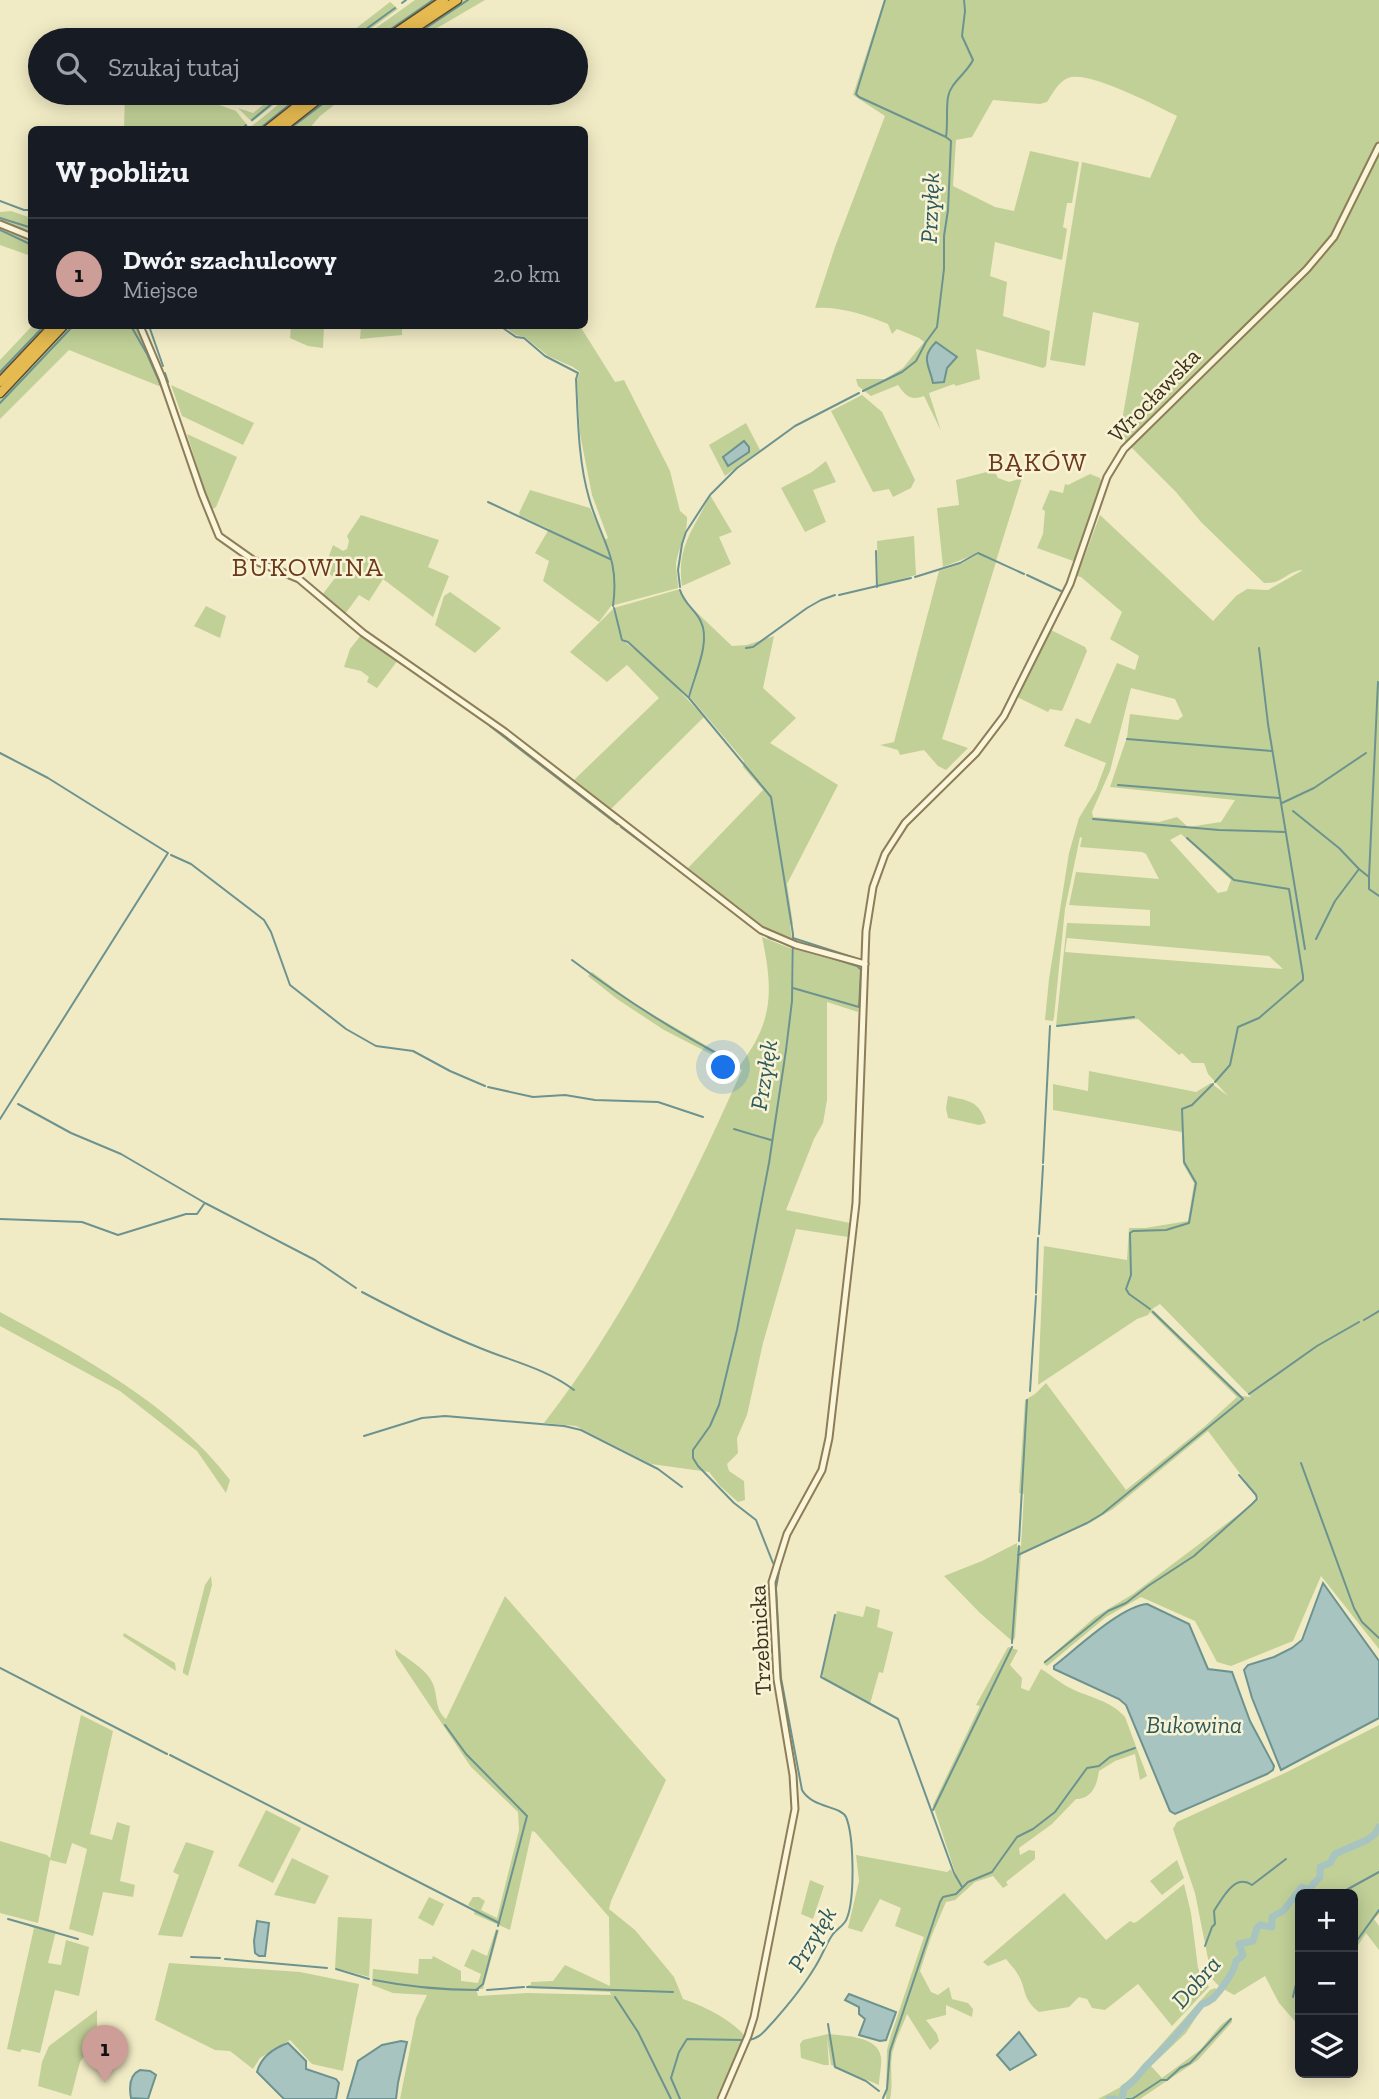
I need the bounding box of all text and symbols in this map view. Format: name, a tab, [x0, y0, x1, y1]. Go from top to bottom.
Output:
search box	[28, 28, 588, 105]
icon: search	[52, 48, 90, 86]
text: Szukaj tutaj	[108, 51, 240, 83]
text: W pobliżu	[56, 154, 189, 190]
water label: Przyłęk	[914, 172, 945, 244]
text: Dwór szachulcowy	[123, 244, 337, 276]
text: 1	[74, 260, 84, 288]
text: 2.0 km	[493, 260, 560, 288]
text: Miejsce	[123, 276, 198, 304]
street label: Wrocławska	[1102, 342, 1206, 448]
district label: BĄKÓW	[988, 446, 1088, 478]
district label: BUKOWINA	[232, 551, 384, 583]
water label: Przyłęk	[744, 1037, 783, 1112]
your location	[706, 1050, 740, 1084]
street label: Trzebnicka	[743, 1584, 777, 1696]
water label: Bukowina	[1146, 1710, 1242, 1739]
map controls	[1295, 1889, 1358, 2078]
button: +	[1295, 1889, 1358, 1952]
water label: Przyłęk	[781, 1901, 842, 1977]
water label: Dobra	[1165, 1949, 1226, 2014]
button: −	[1295, 1952, 1358, 2015]
button: layers	[1295, 2015, 1358, 2078]
pin: 1	[82, 2025, 128, 2083]

